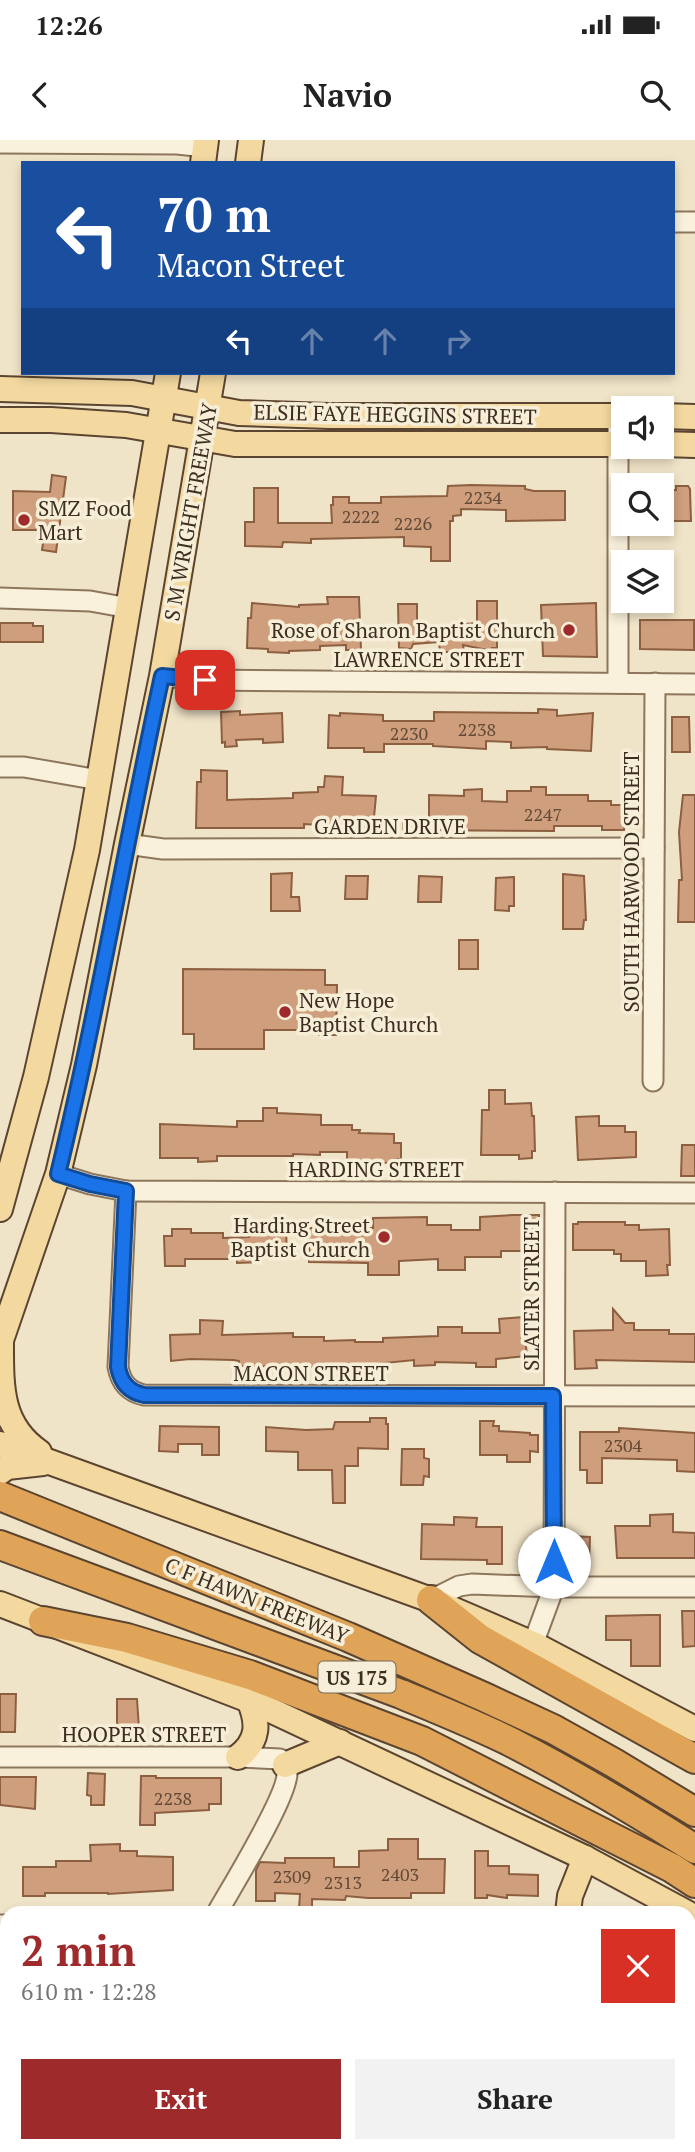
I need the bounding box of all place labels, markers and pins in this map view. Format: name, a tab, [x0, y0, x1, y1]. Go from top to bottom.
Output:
place label: SMZ Food Mart	[38, 494, 132, 546]
marker: SMZ Food Mart	[16, 512, 32, 528]
place label: Rose of Sharon Baptist Church	[271, 616, 555, 644]
marker: Rose of Sharon Baptist Church	[561, 622, 577, 638]
pin	[175, 650, 235, 710]
place label: New Hope Baptist Church	[299, 986, 438, 1038]
marker: New Hope Baptist Church	[277, 1004, 293, 1020]
place label: Harding Street Baptist Church	[231, 1211, 370, 1263]
marker: Harding Street Baptist Church	[376, 1229, 392, 1245]

